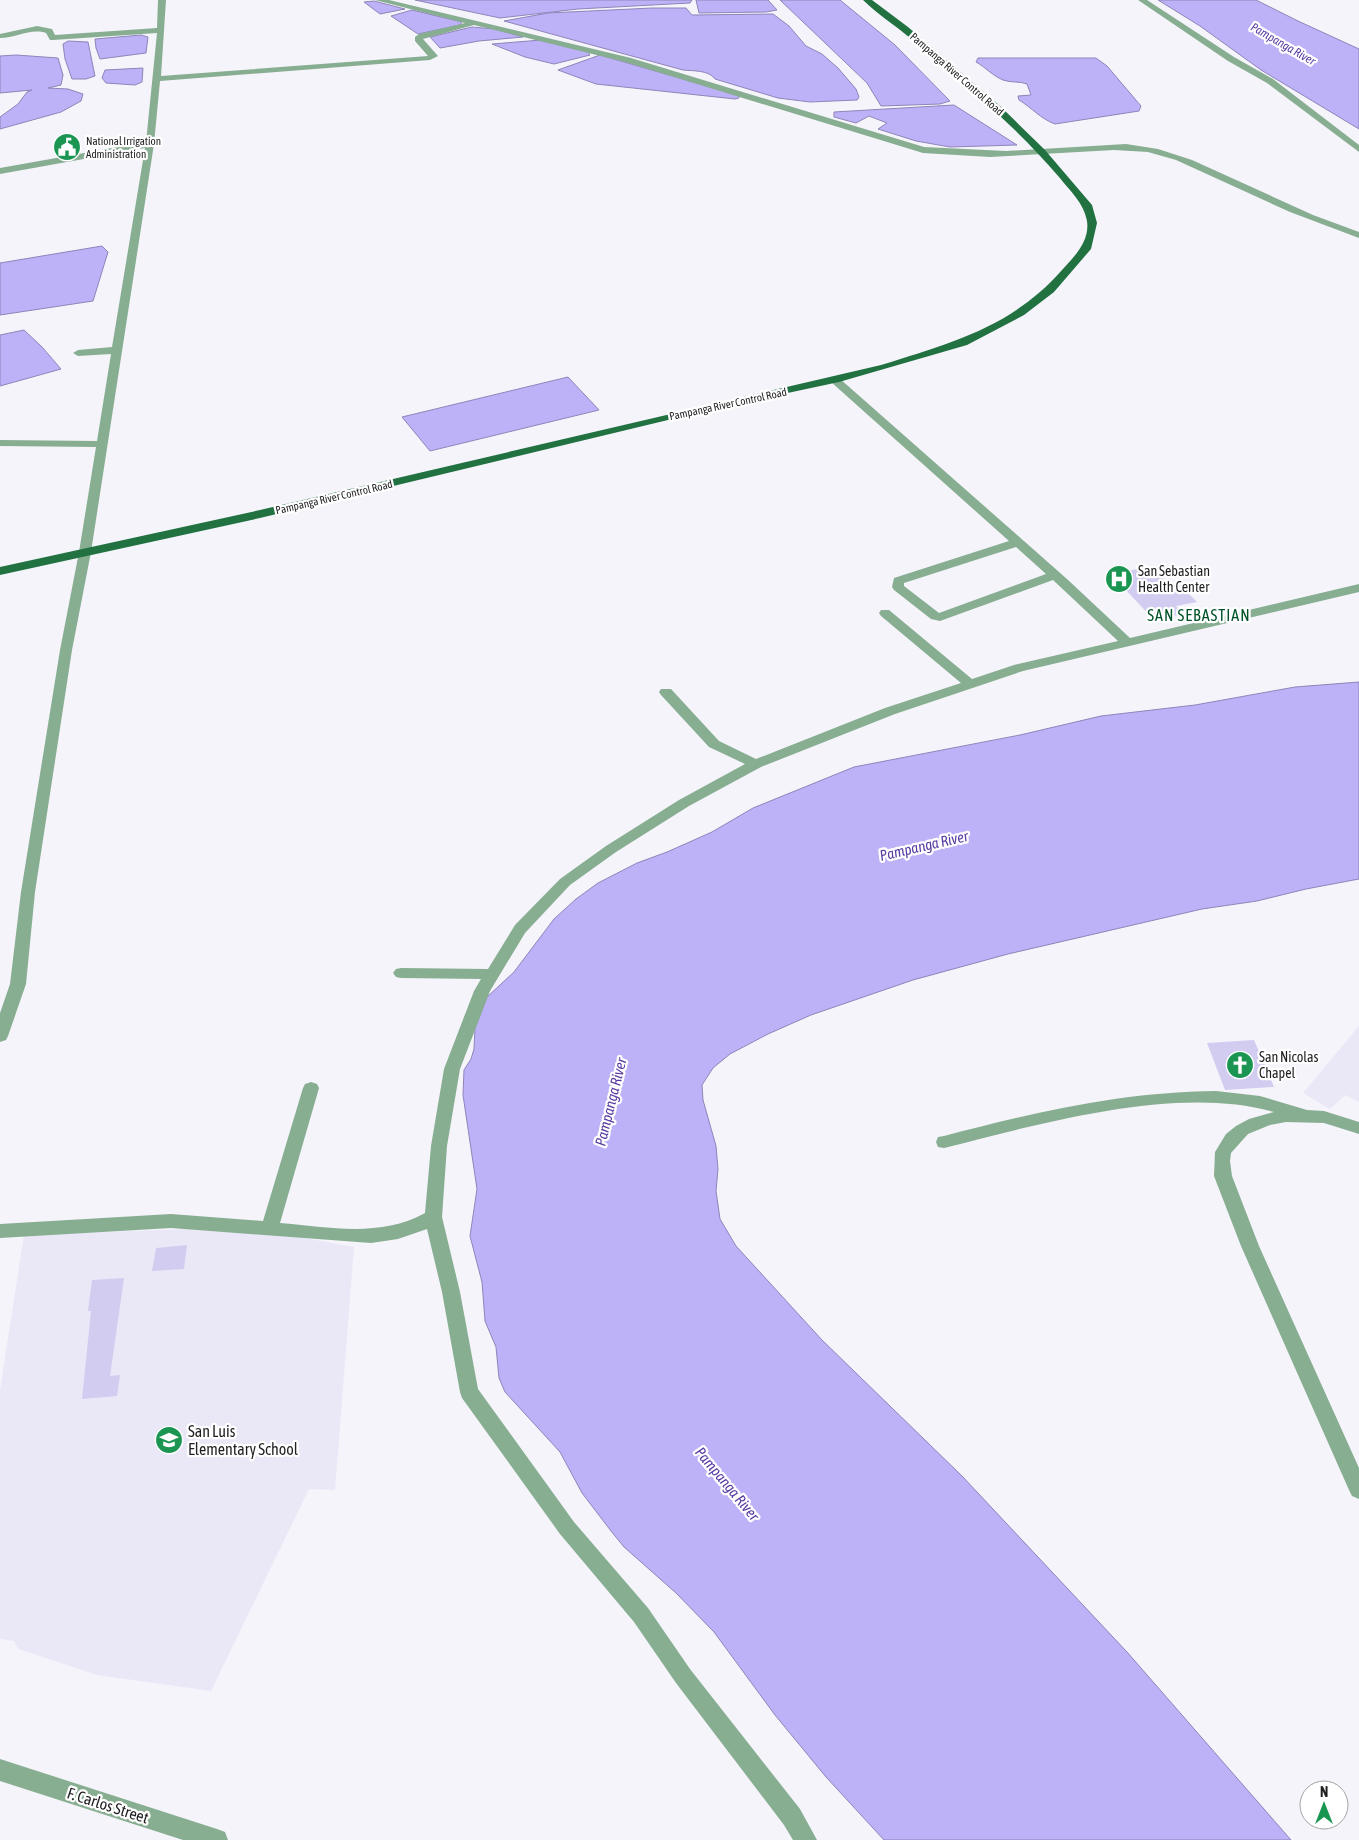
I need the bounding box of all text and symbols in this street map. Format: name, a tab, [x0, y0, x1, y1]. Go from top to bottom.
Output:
water label: Pampanga River	[1248, 20, 1318, 68]
street label: Pampanga River Control Road	[908, 30, 1006, 118]
public building icon: National Irrigation Administration	[52, 132, 82, 162]
place label: National Irrigation Administration	[86, 135, 161, 160]
street label: Pampanga River Control Road	[668, 386, 788, 422]
street label: Pampanga River Control Road	[274, 478, 394, 516]
place label: San Sebastian Health Center	[1138, 563, 1210, 595]
hospital icon: San Sebastian Health Center	[1104, 564, 1134, 594]
district label: SAN SEBASTIAN	[1147, 606, 1251, 624]
water label: Pampanga River	[878, 827, 970, 864]
place label: San Nicolas Chapel	[1259, 1049, 1319, 1081]
church icon: San Nicolas Chapel	[1225, 1050, 1255, 1080]
water label: Pampanga River	[591, 1055, 630, 1148]
place label: San Luis Elementary School	[188, 1422, 299, 1459]
school or university icon: San Luis Elementary School	[154, 1425, 184, 1455]
water label: Pampanga River	[692, 1444, 763, 1524]
north arrow	[1299, 1780, 1349, 1830]
street label: F. Carlos Street	[65, 1783, 151, 1827]
text: N	[1320, 1784, 1328, 1800]

